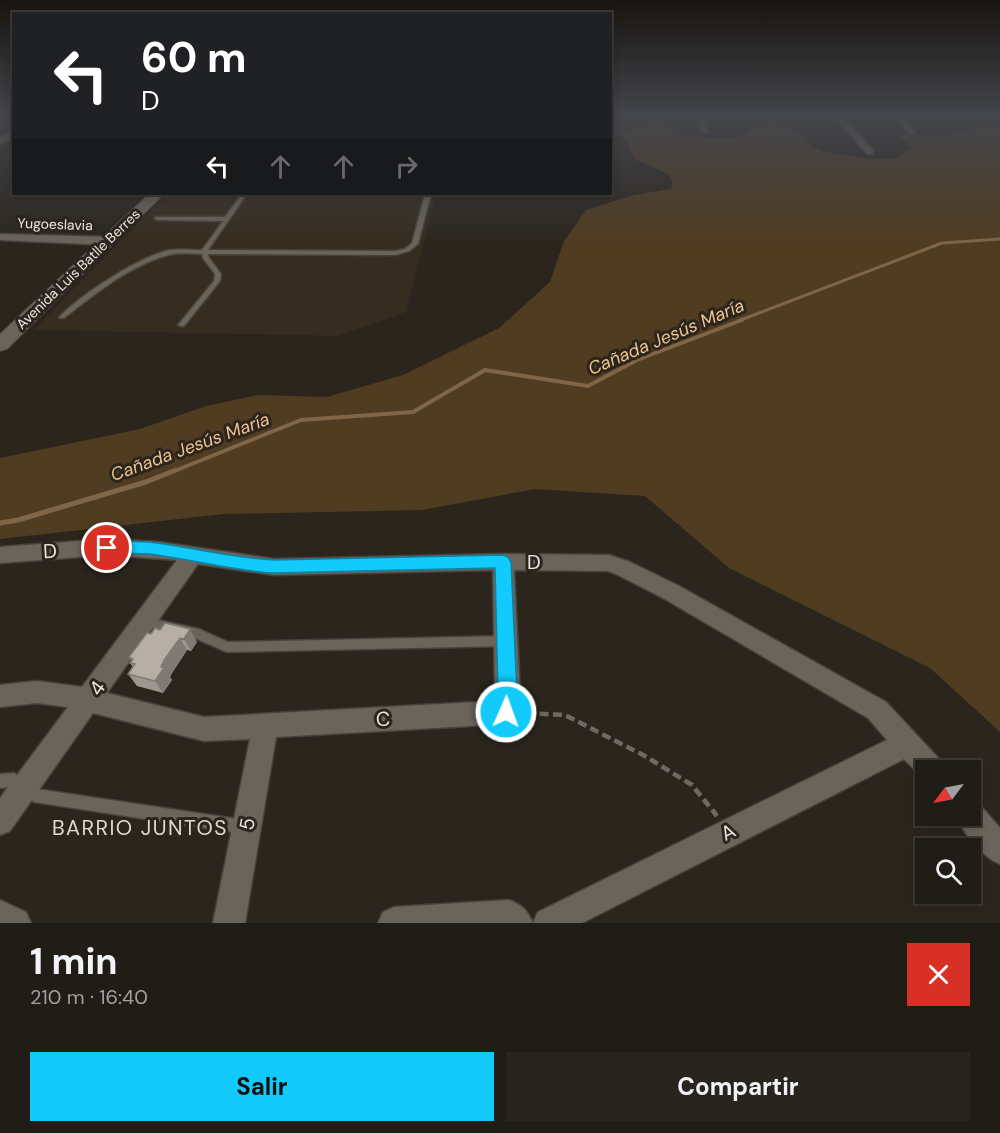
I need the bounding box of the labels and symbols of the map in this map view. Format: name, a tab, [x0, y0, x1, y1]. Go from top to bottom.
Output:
street label: Avenida Luis Batlle Berres	[12, 205, 144, 333]
street label: Yugoeslavia	[17, 214, 93, 234]
water label: Cañada Jesús María	[584, 293, 748, 381]
water label: Cañada Jesús María	[107, 407, 273, 487]
pin	[81, 522, 132, 573]
street label: D	[42, 538, 58, 564]
street label: D	[527, 549, 541, 575]
street label: 4	[83, 675, 111, 701]
position arrow	[474, 680, 538, 744]
street label: C	[375, 706, 391, 732]
north arrow	[915, 760, 981, 826]
district label: BARRIO JUNTOS	[52, 814, 228, 842]
street label: 5	[233, 816, 261, 832]
street label: A	[716, 817, 740, 847]

